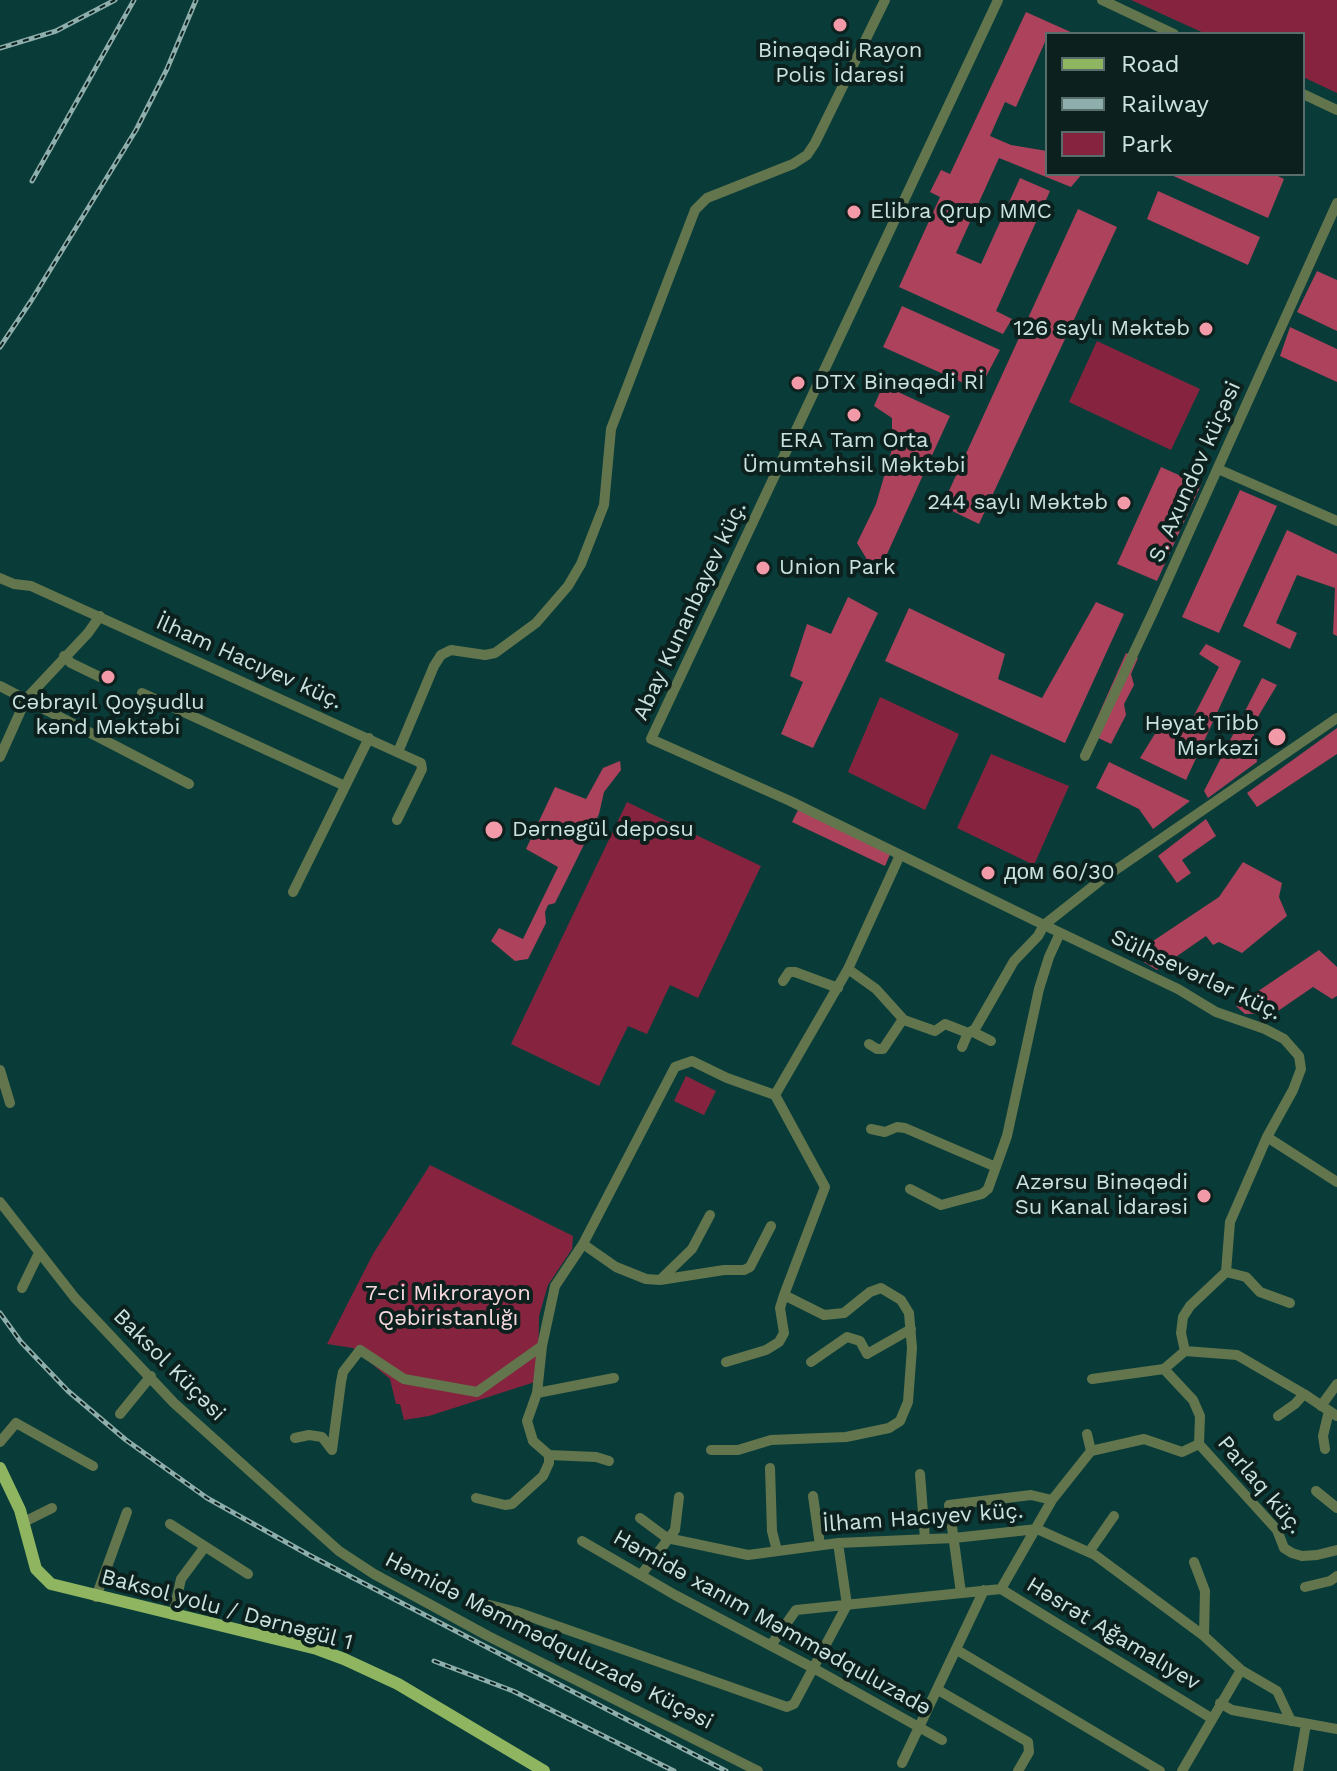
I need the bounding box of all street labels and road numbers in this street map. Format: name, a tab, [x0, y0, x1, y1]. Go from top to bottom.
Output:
street label: S. Axundov küçəsi	[1143, 377, 1247, 567]
street label: Abay Kunanbayev küç.	[628, 497, 752, 725]
street label: İlham Hacıyev küç.	[152, 609, 346, 715]
street label: Sülhsevərlər küç.	[1107, 924, 1285, 1026]
street label: Baksol Küçəsi	[107, 1303, 231, 1427]
street label: Parlaq küç.	[1211, 1431, 1309, 1539]
street label: İlham Hacıyev küç.	[822, 1498, 1024, 1538]
street label: Həmidə xanım Məmmədquluzadə	[609, 1524, 935, 1722]
street label: Həmidə Məmmədquluzadə Küçəsi	[381, 1546, 717, 1736]
street label: Baksol yolu / Dərnəgül 1	[98, 1564, 356, 1656]
street label: Həsrət Ağamalıyev	[1021, 1572, 1205, 1696]

